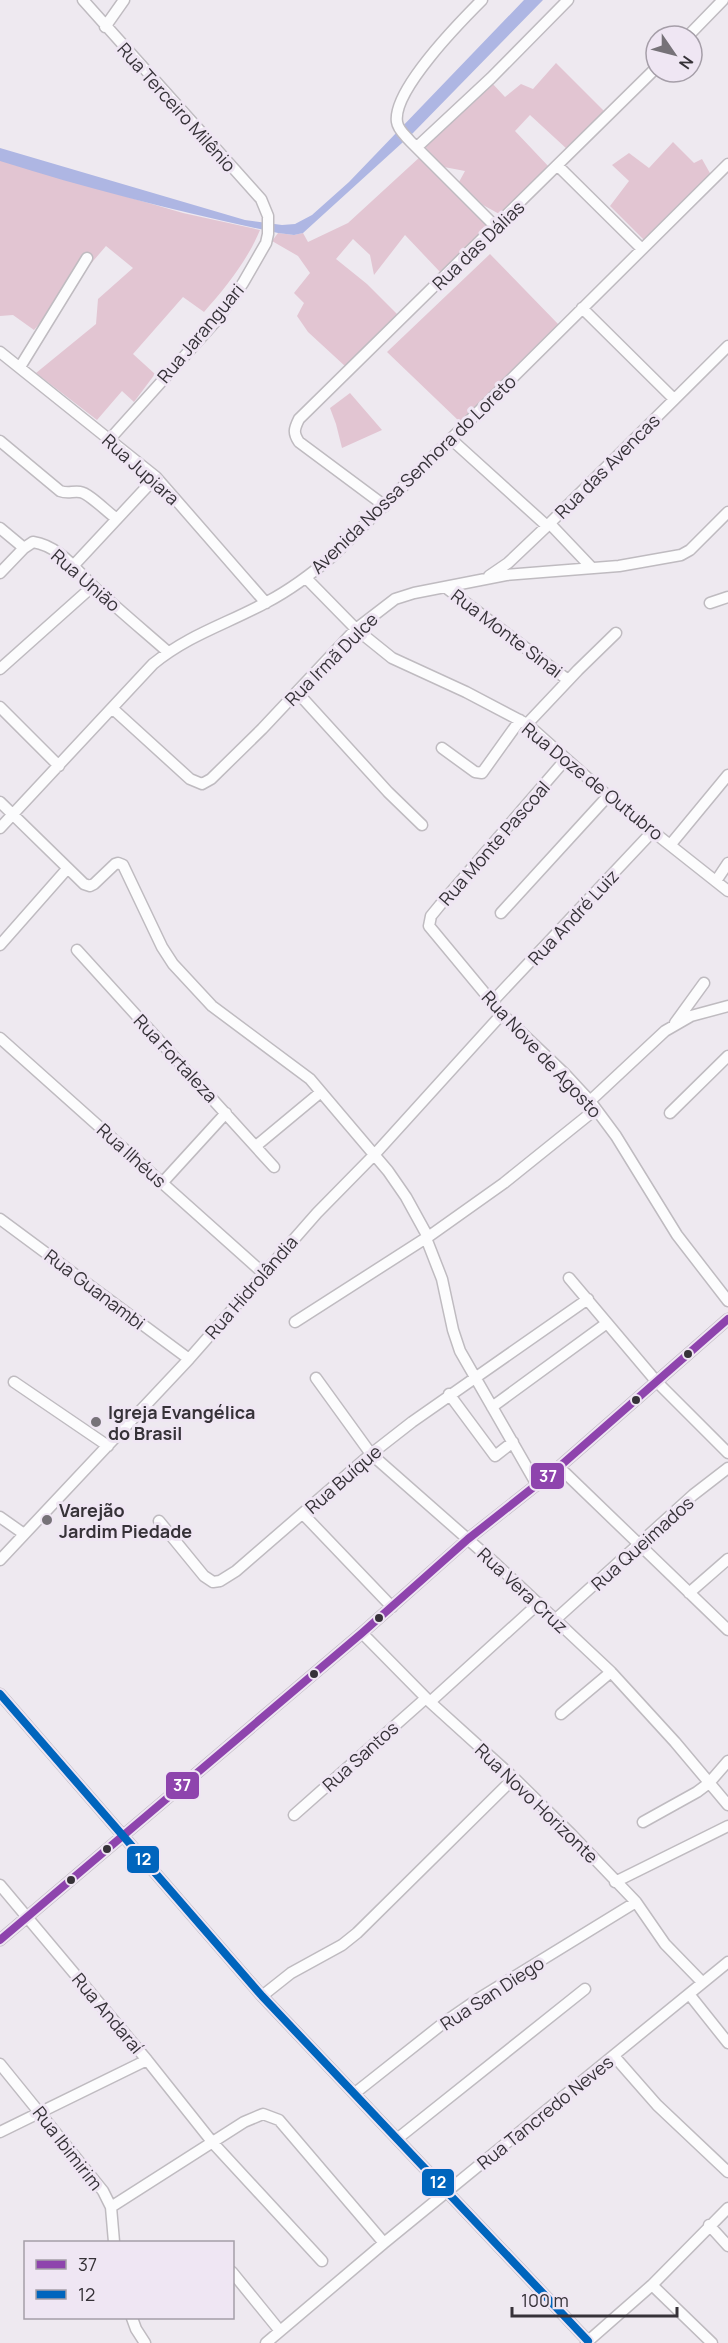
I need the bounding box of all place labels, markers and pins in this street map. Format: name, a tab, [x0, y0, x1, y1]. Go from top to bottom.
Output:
unlabelled marker	[682, 1348, 694, 1360]
unlabelled marker	[630, 1394, 642, 1406]
place label: Igreja Evangélica do Brasil	[108, 1400, 255, 1445]
marker: Igreja Evangélica do Brasil	[89, 1415, 103, 1429]
place label: Varejão Jardim Piedade	[59, 1498, 192, 1543]
marker: Varejão Jardim Piedade	[40, 1513, 54, 1527]
unlabelled marker	[373, 1612, 385, 1624]
unlabelled marker	[308, 1668, 320, 1680]
unlabelled marker	[101, 1843, 113, 1855]
unlabelled marker	[65, 1874, 77, 1886]

